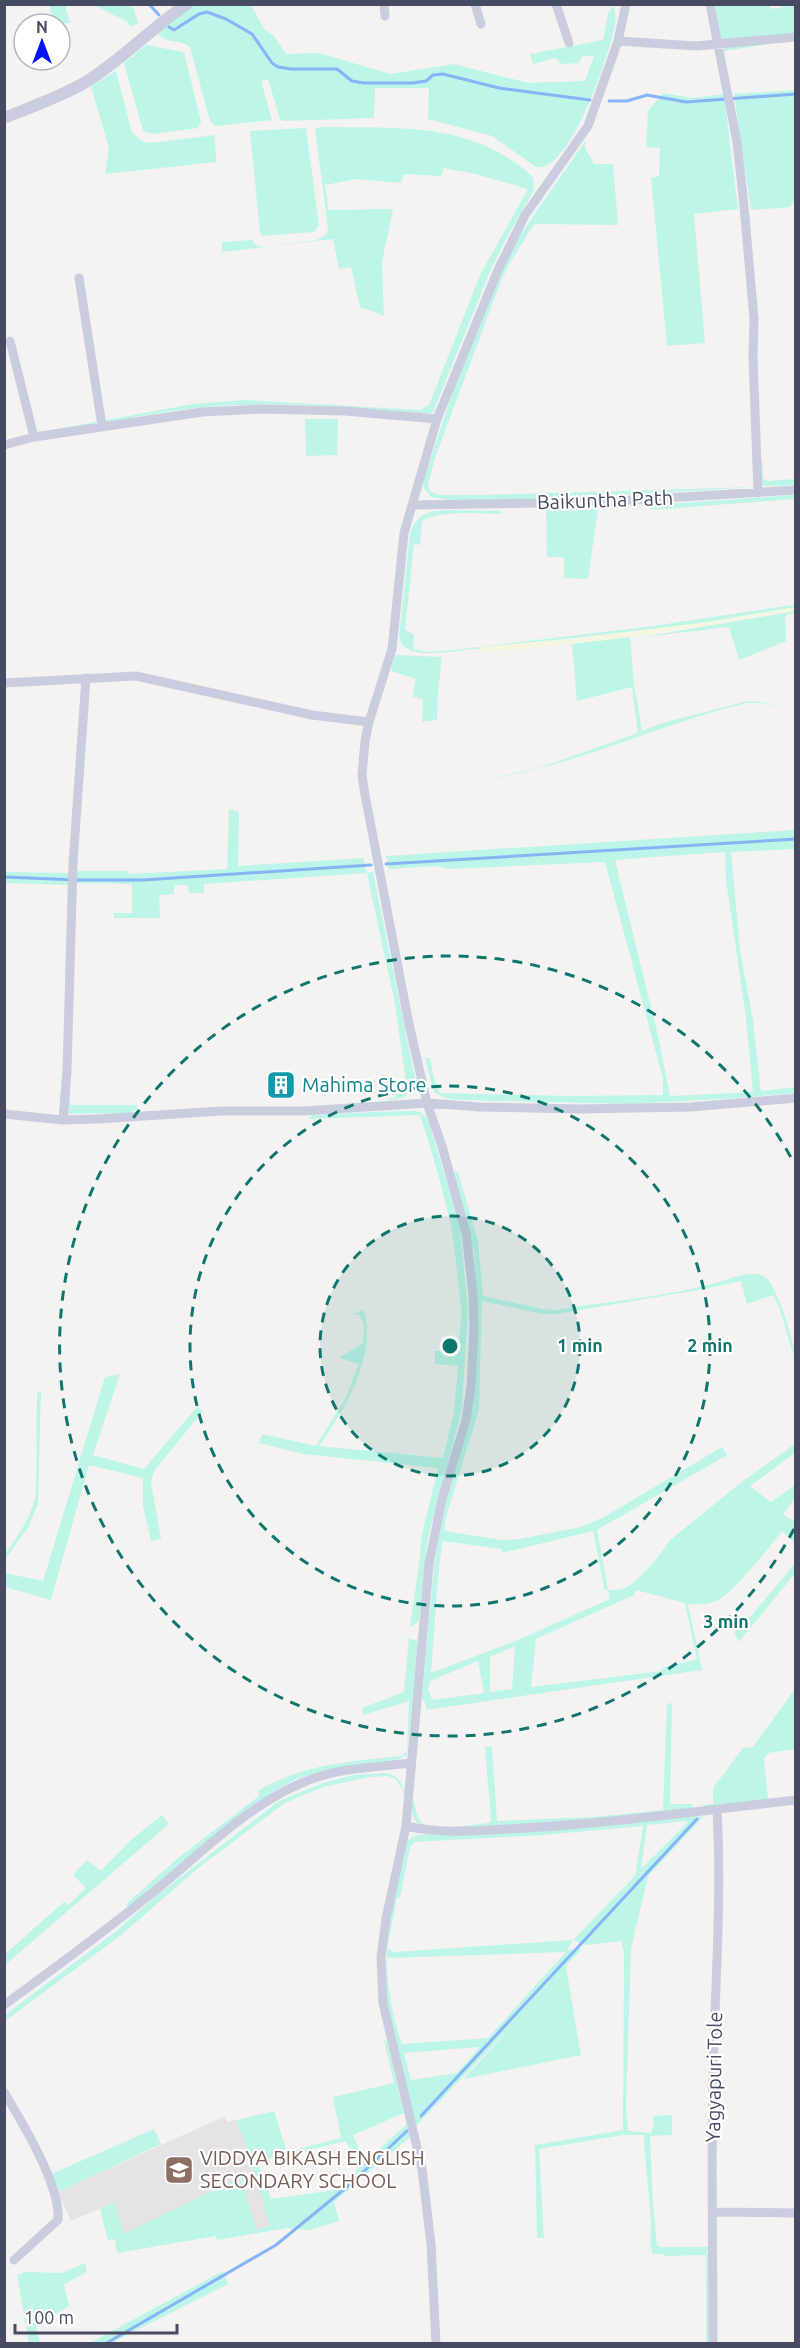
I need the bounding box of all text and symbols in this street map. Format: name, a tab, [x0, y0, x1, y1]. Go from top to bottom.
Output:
north arrow	[12, 12, 72, 72]
text: N	[36, 18, 48, 36]
street label: Baikuntha Path	[536, 486, 673, 513]
building icon: Mahima Store	[265, 1069, 297, 1101]
place label: Mahima Store	[302, 1073, 427, 1096]
text: 1 min	[557, 1335, 603, 1355]
text: 2 min	[687, 1335, 733, 1355]
centre of rings	[440, 1336, 460, 1356]
text: 3 min	[703, 1611, 749, 1631]
street label: Yagyapuri Tole	[701, 2011, 726, 2143]
place label: VIDDYA BIKASH ENGLISH SECONDARY SCHOOL	[200, 2146, 425, 2192]
school or university icon: VIDDYA BIKASH ENGLISH SECONDARY SCHOOL	[163, 2154, 195, 2186]
scale bar	[15, 2297, 177, 2335]
text: 100 m	[24, 2307, 74, 2327]

